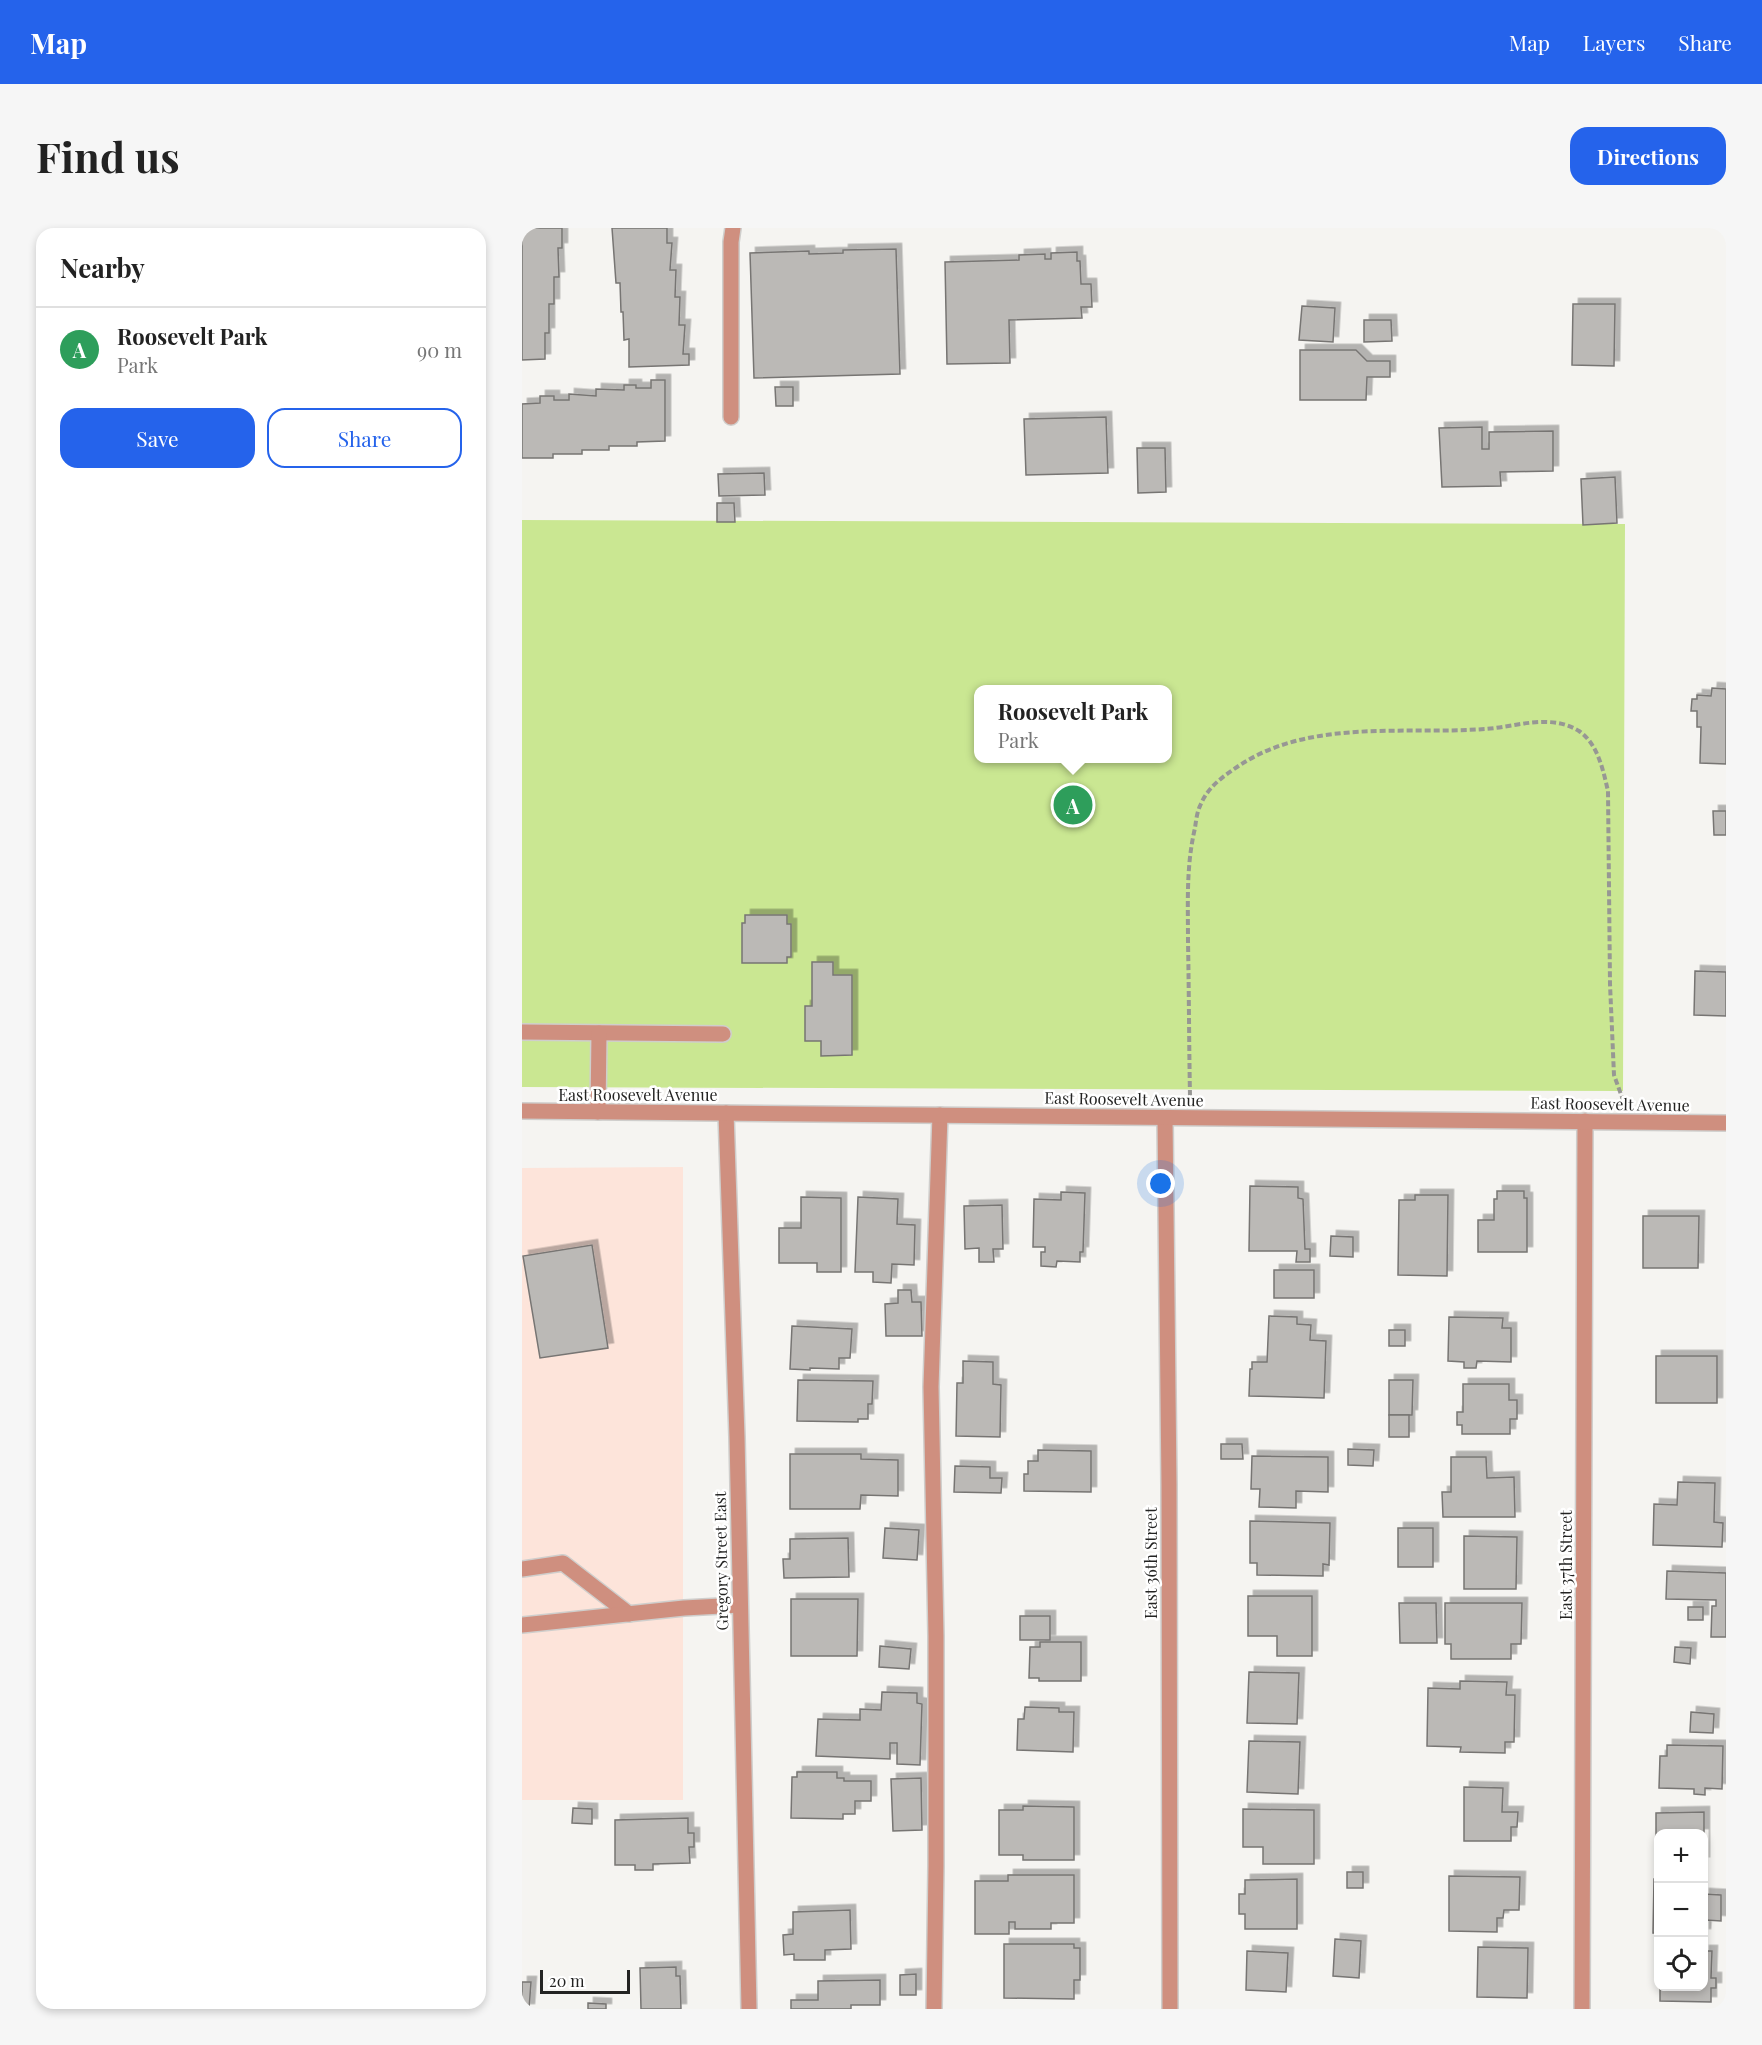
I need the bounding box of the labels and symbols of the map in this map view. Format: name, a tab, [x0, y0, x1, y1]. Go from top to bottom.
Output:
pin: A	[1054, 782, 1092, 828]
street label: East Roosevelt Avenue	[558, 1084, 718, 1105]
street label: East Roosevelt Avenue	[1044, 1087, 1204, 1110]
street label: East Roosevelt Avenue	[1530, 1092, 1690, 1115]
your location	[1146, 1169, 1175, 1198]
street label: Gregory Street East	[709, 1491, 732, 1631]
street label: East 36th Street	[1140, 1507, 1161, 1619]
street label: East 37th Street	[1555, 1510, 1576, 1620]
scale bar	[540, 1967, 630, 1994]

